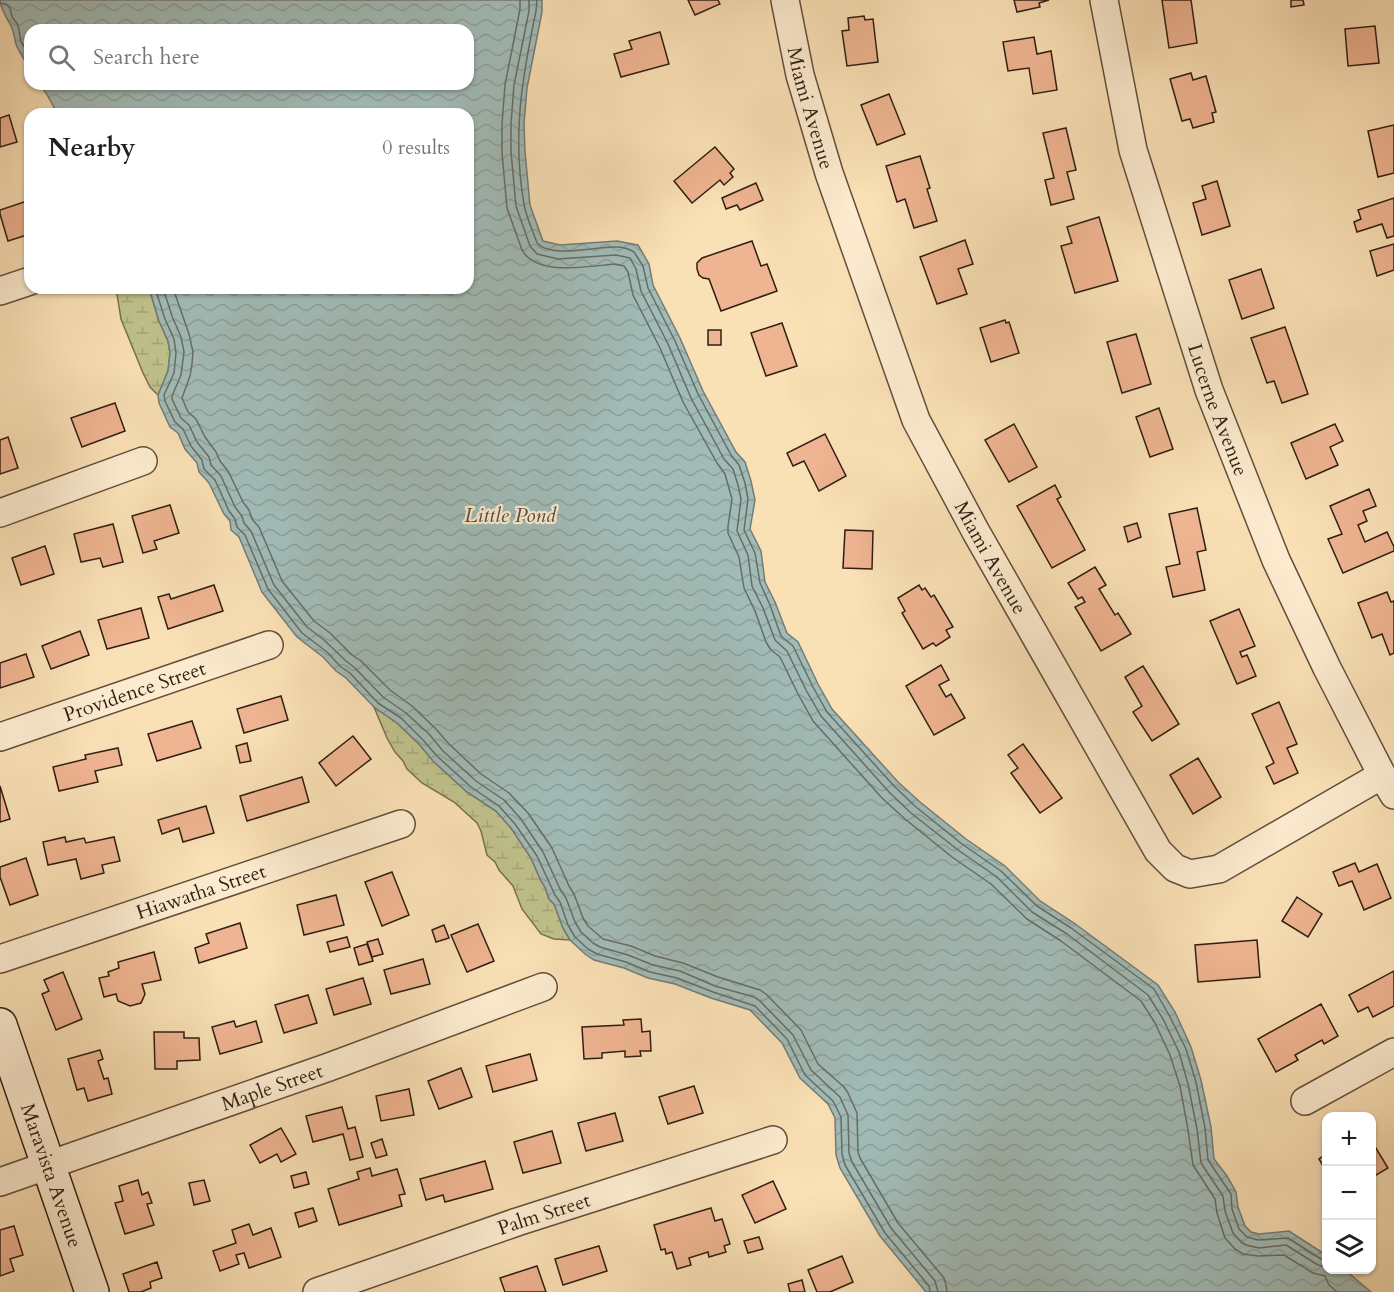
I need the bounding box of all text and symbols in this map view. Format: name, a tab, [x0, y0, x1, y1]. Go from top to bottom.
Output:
search box	[24, 24, 474, 90]
icon: search	[45, 41, 78, 74]
text: Search here	[93, 42, 200, 72]
street label: Miami Avenue	[781, 44, 841, 172]
text: Nearby	[48, 130, 136, 165]
text: 0 results	[382, 134, 450, 161]
street label: Lucerne Avenue	[1182, 340, 1255, 480]
street label: Miami Avenue	[948, 496, 1033, 619]
water label: Little Pond	[464, 501, 557, 530]
street label: Providence Street	[60, 654, 210, 728]
street label: Hiawatha Street	[133, 857, 270, 926]
street label: Maple Street	[217, 1057, 327, 1117]
street label: Maravista Avenue	[14, 1099, 89, 1251]
map controls	[1322, 1112, 1376, 1274]
button: +	[1322, 1112, 1376, 1166]
button: −	[1322, 1166, 1376, 1220]
street label: Palm Street	[494, 1186, 594, 1241]
button: layers	[1322, 1220, 1376, 1274]

